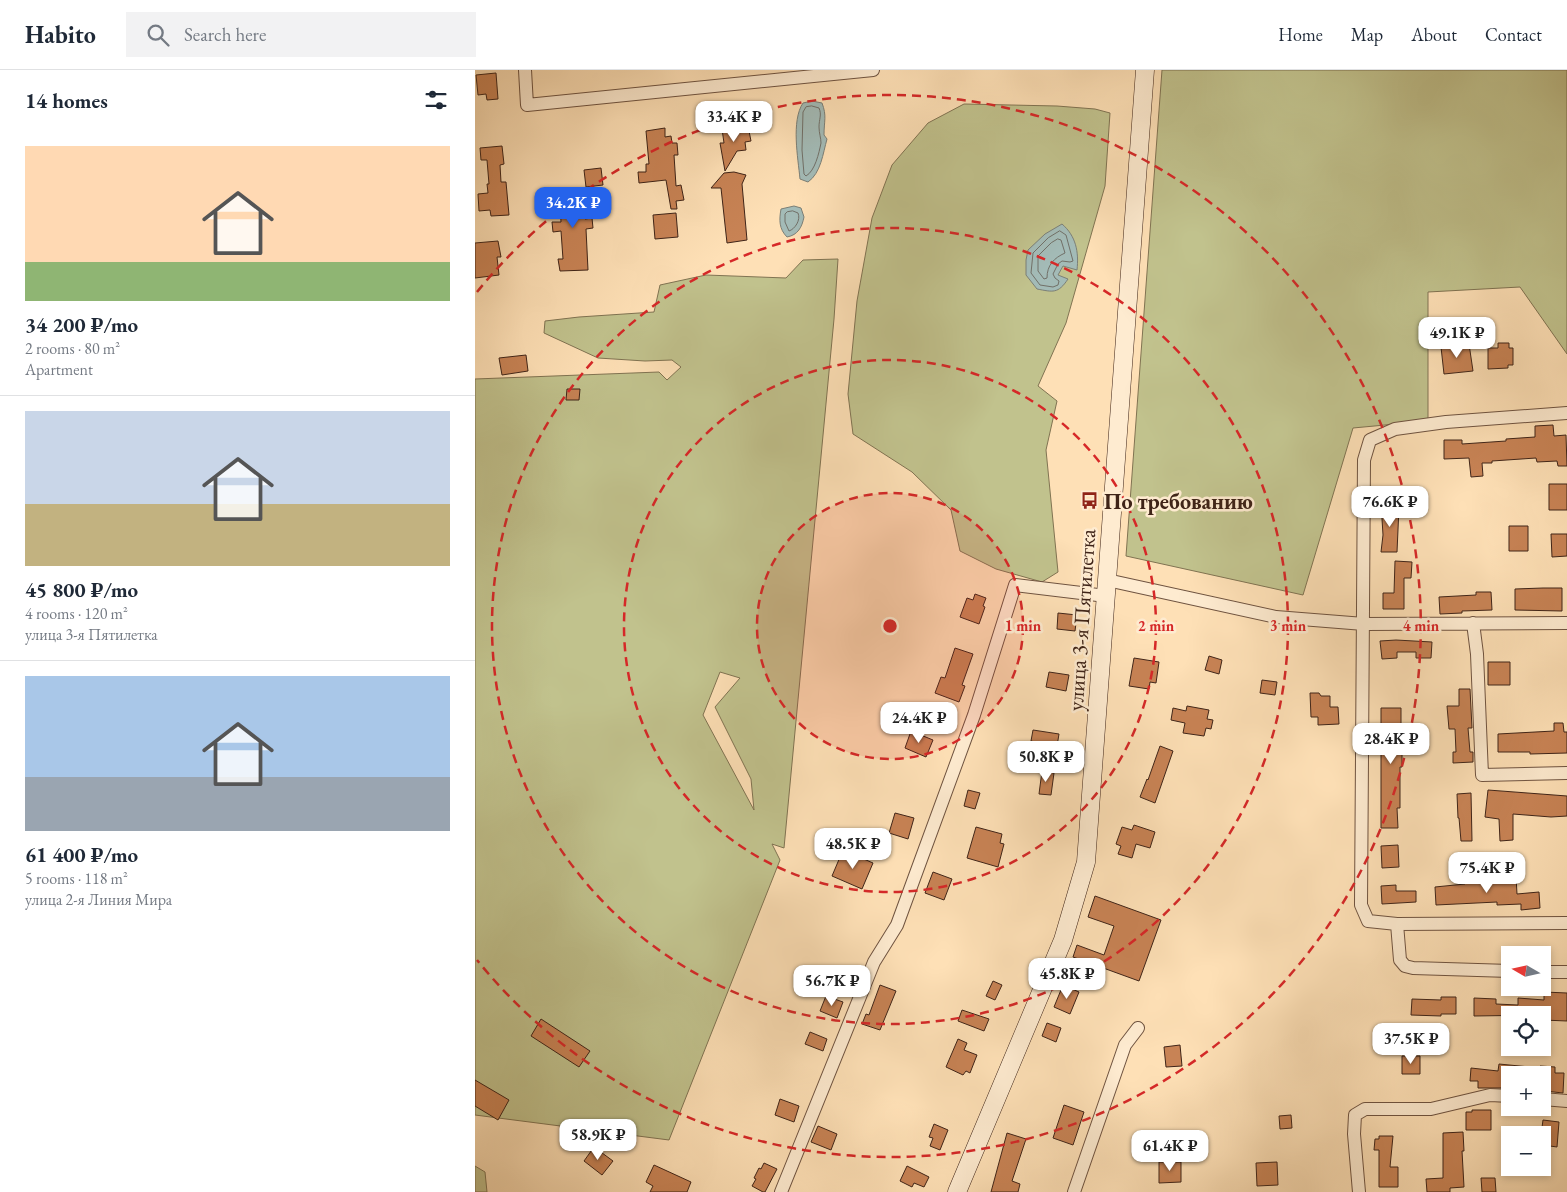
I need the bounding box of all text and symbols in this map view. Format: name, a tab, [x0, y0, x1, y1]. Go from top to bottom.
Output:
search box	[126, 12, 476, 57]
text: Habito	[25, 19, 96, 50]
icon: search	[144, 21, 172, 49]
text: Search here	[184, 22, 266, 47]
text: Home	[1278, 23, 1323, 46]
text: Map	[1351, 23, 1383, 46]
text: About	[1411, 23, 1457, 46]
text: Contact	[1485, 23, 1542, 46]
icon: filters	[422, 86, 450, 114]
text: 14 homes	[25, 87, 108, 114]
pin: 33.4K ₽	[688, 100, 780, 143]
text: 33.4K ₽	[706, 106, 762, 127]
icon: home	[193, 178, 283, 268]
pin: 34.2K ₽	[527, 186, 619, 229]
text: 34.2K ₽	[545, 192, 601, 213]
text: 34 200 ₽/mo	[25, 311, 138, 338]
pin: 49.1K ₽	[1411, 316, 1503, 359]
text: 49.1K ₽	[1429, 322, 1485, 343]
text: 2 rooms · 80 m²	[25, 338, 120, 359]
text: Apartment	[25, 359, 93, 380]
icon: home	[193, 444, 283, 534]
pin: 76.6K ₽	[1344, 486, 1436, 528]
place label: По требованию	[1104, 487, 1253, 516]
bus stop icon: По требованию	[1080, 491, 1100, 511]
text: 76.6K ₽	[1362, 491, 1418, 512]
street label: улица 3-я Пятилетка	[1061, 528, 1102, 712]
text: 45 800 ₽/mo	[25, 576, 138, 603]
text: 4 rooms · 120 m²	[25, 603, 128, 624]
text: 1 min	[1005, 616, 1042, 635]
text: 2 min	[1138, 616, 1175, 635]
text: 3 min	[1270, 616, 1307, 635]
text: 4 min	[1403, 616, 1440, 635]
centre of rings	[881, 617, 899, 635]
text: улица 3-я Пятилетка	[25, 624, 158, 645]
pin: 24.4K ₽	[873, 702, 965, 744]
text: 24.4K ₽	[891, 707, 947, 728]
icon: home	[193, 709, 283, 799]
pin: 28.4K ₽	[1345, 722, 1437, 765]
text: 28.4K ₽	[1363, 728, 1419, 749]
pin: 50.8K ₽	[1000, 740, 1092, 783]
text: 50.8K ₽	[1018, 746, 1074, 767]
pin: 48.5K ₽	[807, 828, 899, 870]
text: 48.5K ₽	[825, 833, 881, 854]
text: 61 400 ₽/mo	[25, 841, 138, 868]
pin: 75.4K ₽	[1441, 852, 1533, 894]
text: 75.4K ₽	[1459, 857, 1515, 878]
text: 5 rooms · 118 m²	[25, 868, 128, 889]
text: улица 2-я Линия Мира	[25, 889, 172, 910]
north arrow	[1501, 946, 1551, 996]
map controls	[1501, 946, 1551, 1176]
pin: 45.8K ₽	[1021, 958, 1113, 1000]
text: 45.8K ₽	[1039, 963, 1095, 984]
pin: 56.7K ₽	[786, 964, 878, 1007]
text: 56.7K ₽	[804, 970, 860, 991]
button: locate	[1501, 1006, 1551, 1056]
pin: 37.5K ₽	[1365, 1022, 1457, 1065]
text: 37.5K ₽	[1383, 1028, 1439, 1049]
button: +	[1501, 1066, 1551, 1116]
pin: 58.9K ₽	[552, 1118, 644, 1161]
text: 58.9K ₽	[570, 1124, 626, 1145]
button: −	[1501, 1126, 1551, 1176]
pin: 61.4K ₽	[1124, 1130, 1216, 1172]
text: 61.4K ₽	[1142, 1135, 1198, 1156]

